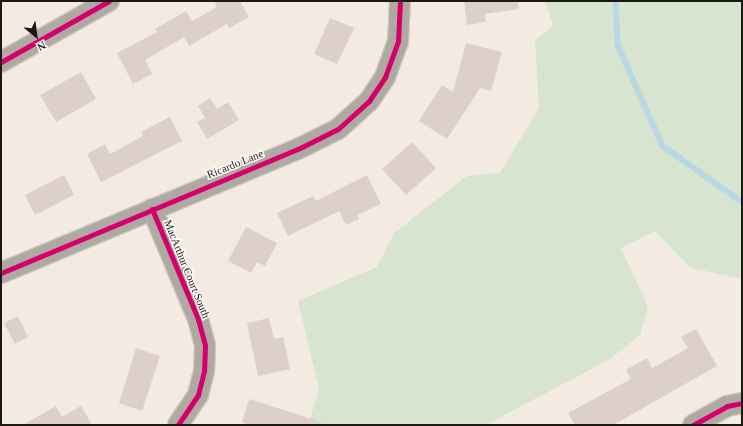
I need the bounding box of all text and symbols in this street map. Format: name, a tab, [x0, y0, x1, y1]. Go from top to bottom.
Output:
north arrow	[16, 16, 56, 56]
text: N	[35, 39, 48, 54]
street label: Ricardo Lane	[205, 147, 265, 181]
street label: MacArthur Court South	[161, 218, 213, 320]

